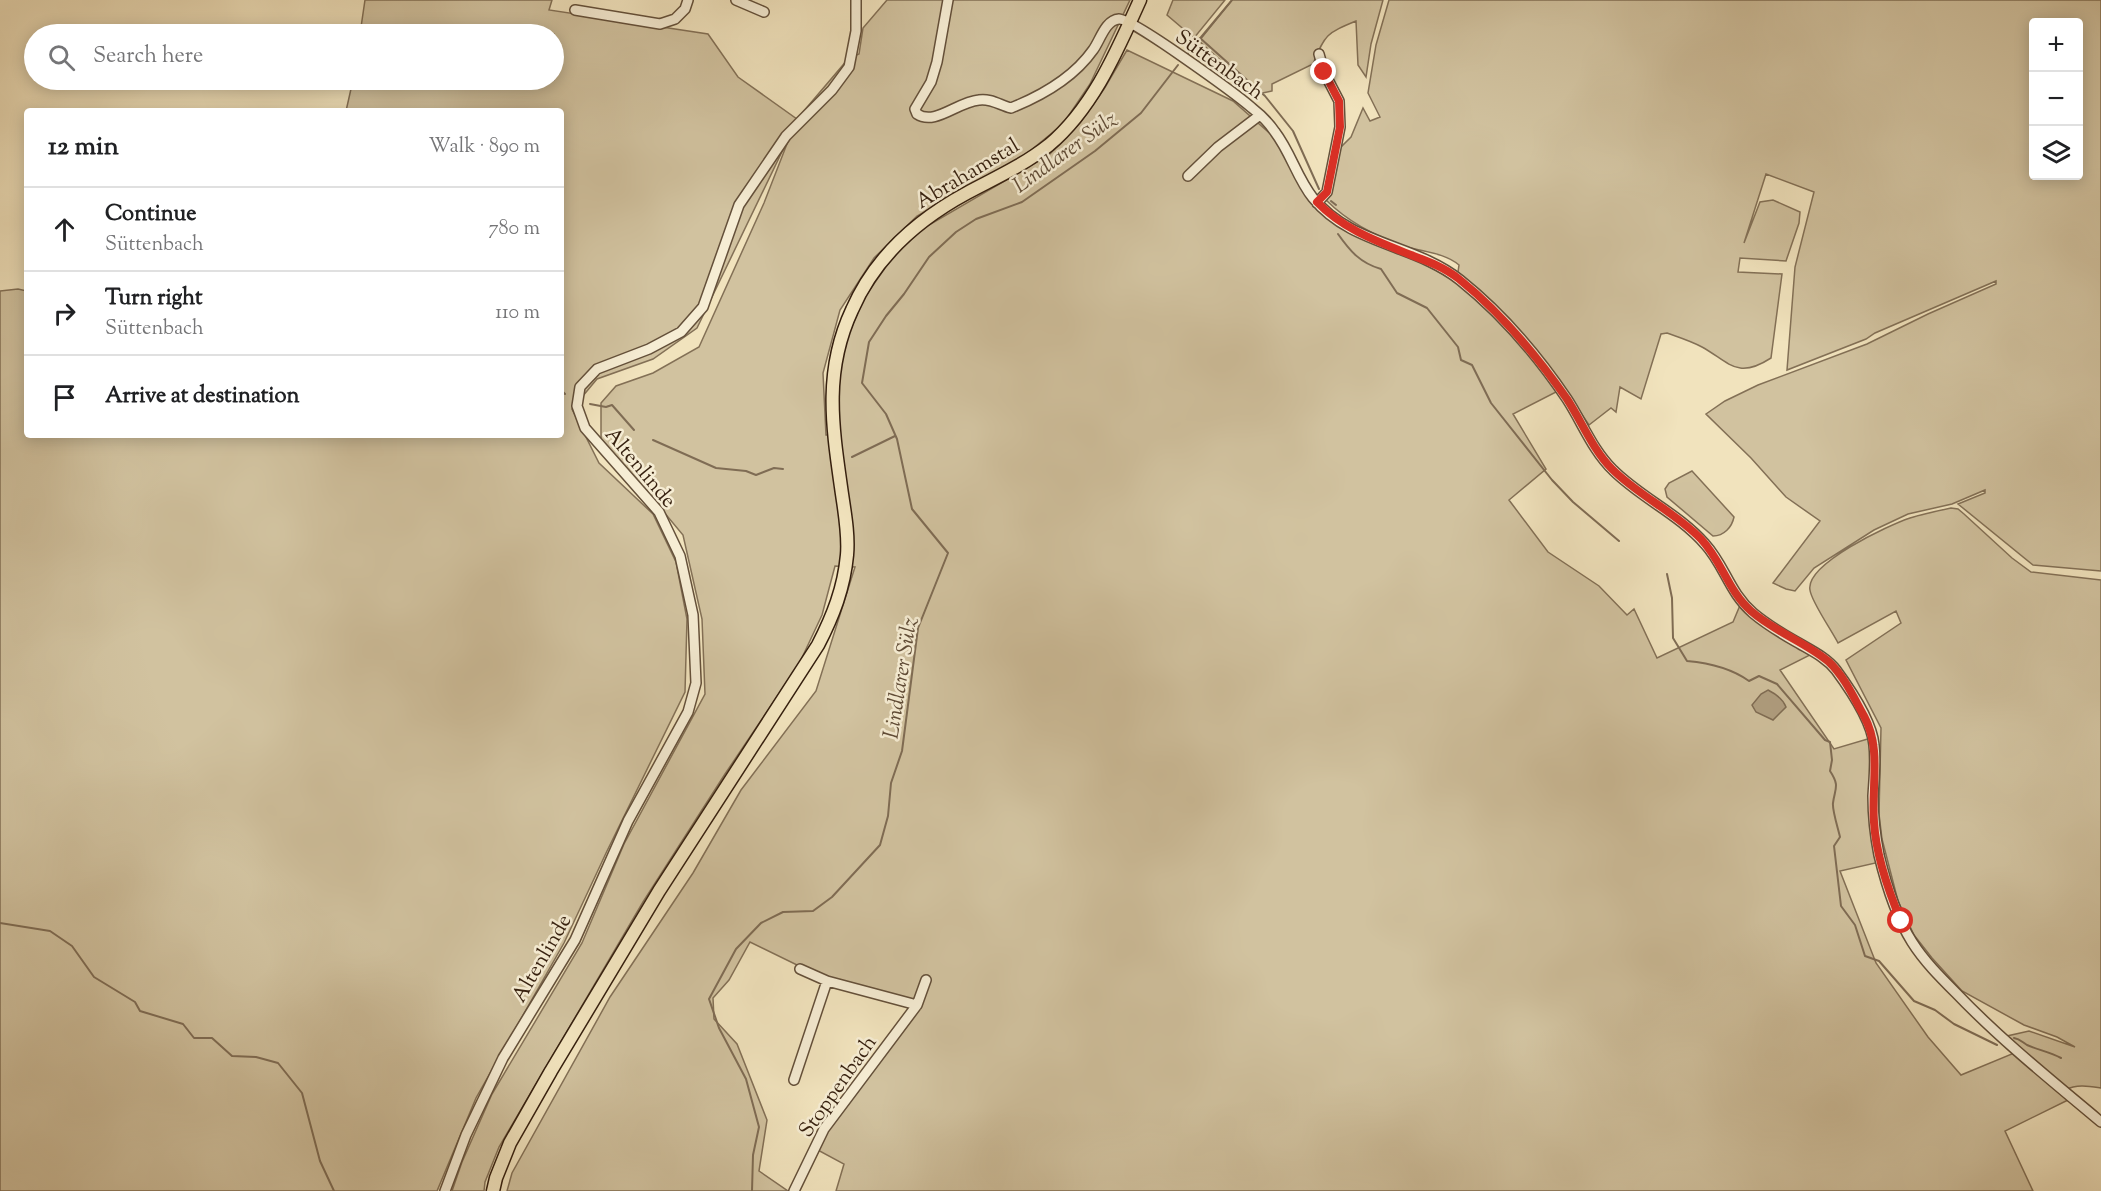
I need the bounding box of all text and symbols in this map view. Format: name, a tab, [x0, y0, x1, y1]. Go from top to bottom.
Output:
map controls	[2029, 18, 2083, 180]
button: +	[2029, 18, 2083, 72]
street label: Süttenbach	[1168, 23, 1270, 108]
search box	[24, 24, 564, 90]
icon: search	[45, 41, 78, 74]
text: Search here	[93, 41, 203, 73]
route end	[1310, 58, 1336, 84]
button: −	[2029, 72, 2083, 126]
water label: Lindlarer Sülz	[1007, 104, 1125, 202]
button: layers	[2029, 126, 2083, 180]
text: 12 min	[48, 129, 119, 166]
street label: Abrahamstal	[910, 132, 1026, 218]
text: Walk · 890 m	[428, 133, 540, 162]
text: Continue	[105, 199, 196, 231]
icon: ahead	[48, 213, 81, 246]
text: 780 m	[489, 215, 540, 244]
text: Süttenbach	[105, 231, 204, 260]
text: Turn right	[105, 283, 202, 315]
icon: right	[48, 297, 81, 330]
text: 110 m	[495, 299, 540, 328]
text: Süttenbach	[105, 315, 204, 344]
icon: arrive	[48, 381, 81, 414]
text: Arrive at destination	[105, 381, 300, 413]
street label: Altenlinde	[597, 421, 682, 515]
water label: Lindlarer Sülz	[877, 615, 927, 741]
route start	[1887, 907, 1913, 933]
street label: Altenlinde	[505, 909, 580, 1009]
street label: Stoppenbach	[792, 1030, 885, 1144]

